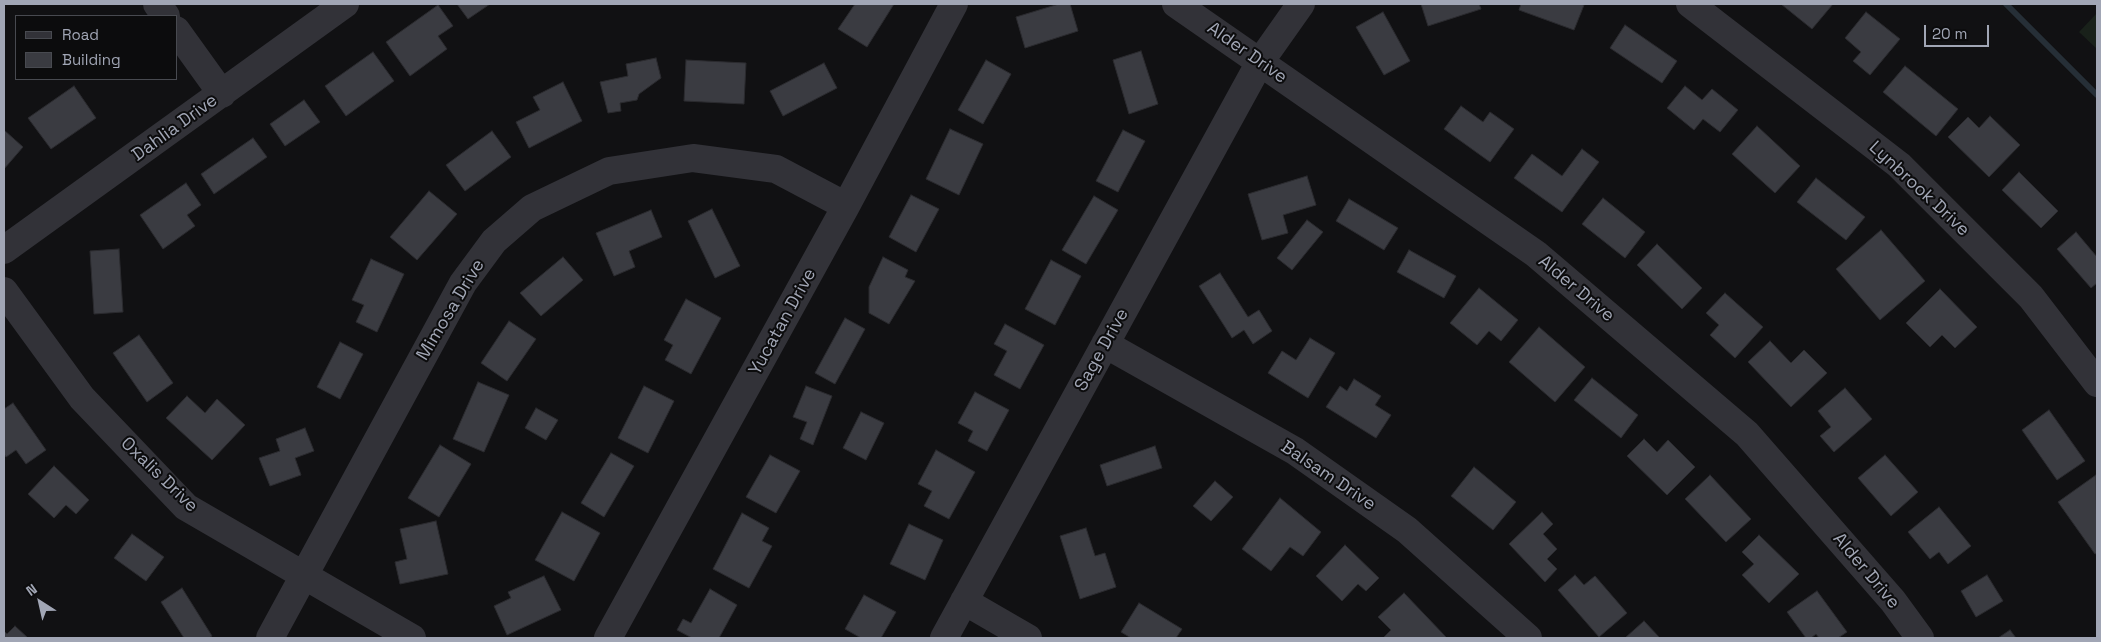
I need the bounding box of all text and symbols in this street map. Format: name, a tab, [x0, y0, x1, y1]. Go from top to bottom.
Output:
legend	[15, 15, 178, 80]
scale bar	[1926, 15, 1991, 47]
street label: Alder Drive	[1203, 18, 1291, 88]
text: 20 m	[1932, 24, 1967, 43]
text: Road	[62, 25, 99, 44]
text: Building	[62, 50, 121, 69]
street label: Dahlia Drive	[128, 90, 222, 166]
street label: Lynbrook Drive	[1864, 137, 1974, 241]
street label: Alder Drive	[1534, 251, 1618, 327]
street label: Mimosa Drive	[412, 256, 490, 364]
street label: Yucatan Drive	[745, 265, 821, 379]
street label: Sage Drive	[1070, 305, 1134, 395]
street label: Oxalis Drive	[116, 433, 202, 517]
street label: Balsam Drive	[1277, 436, 1379, 516]
street label: Alder Drive	[1828, 529, 1904, 613]
north arrow	[15, 577, 65, 627]
text: N	[22, 580, 40, 600]

